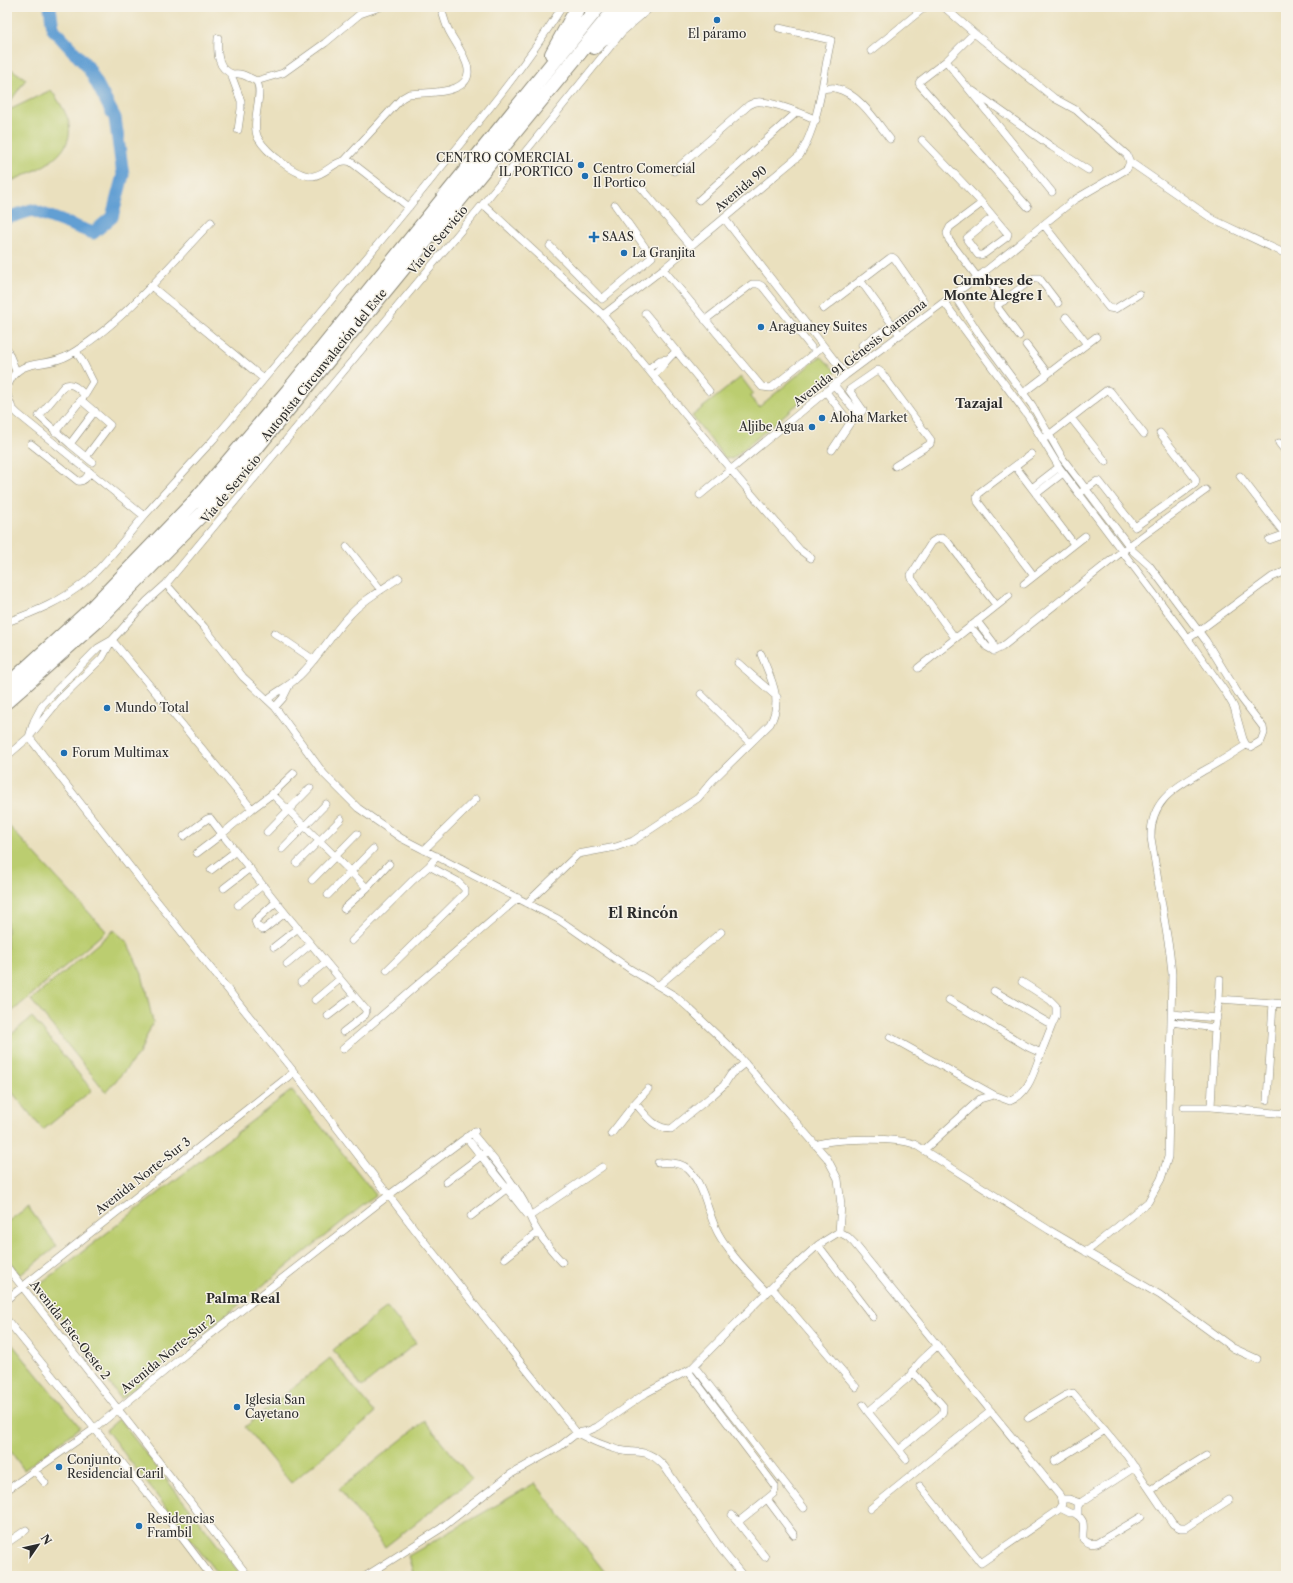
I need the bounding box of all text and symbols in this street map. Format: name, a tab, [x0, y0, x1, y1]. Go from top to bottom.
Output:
marker: El páramo	[712, 15, 722, 25]
place label: El páramo	[688, 26, 746, 41]
place label: CENTRO COMERCIAL IL PORTICO	[436, 150, 573, 179]
marker: CENTRO COMERCIAL IL PORTICO	[576, 160, 586, 170]
place label: Centro Comercial Il Portico	[593, 161, 696, 190]
street label: Avenida 90	[711, 162, 770, 215]
marker: Centro Comercial Il Portico	[580, 171, 590, 181]
street label: Vía de Servicio	[404, 202, 471, 278]
place label: SAAS	[602, 229, 634, 244]
marker: SAAS	[589, 232, 599, 242]
place label: La Granjita	[632, 245, 696, 260]
marker: La Granjita	[619, 248, 629, 258]
district label: Cumbres de Monte Alegre I	[943, 272, 1043, 303]
street label: Autopista Circunvalación del Este	[257, 285, 390, 445]
street label: Avenida 91 Génesis Carmona	[789, 295, 930, 410]
place label: Araguaney Suites	[768, 319, 867, 334]
marker: Araguaney Suites	[756, 322, 766, 332]
district label: Tazajal	[955, 395, 1003, 411]
place label: Aloha Market	[829, 410, 908, 425]
marker: Aloha Market	[817, 413, 827, 423]
place label: Aljibe Agua	[738, 419, 805, 434]
marker: Aljibe Agua	[807, 422, 817, 432]
street label: Vía de Servicio	[197, 451, 264, 527]
place label: Mundo Total	[115, 700, 189, 715]
marker: Mundo Total	[102, 703, 112, 713]
place label: Forum Multimax	[72, 745, 169, 760]
marker: Forum Multimax	[59, 748, 69, 758]
district label: El Rincón	[608, 904, 678, 922]
street label: Avenida Norte-Sur 3	[91, 1134, 193, 1218]
street label: Avenida Este-Oeste 2	[26, 1276, 114, 1382]
district label: Palma Real	[206, 1290, 280, 1306]
street label: Avenida Norte-Sur 2	[117, 1311, 218, 1397]
place label: Iglesia San Cayetano	[245, 1392, 306, 1421]
marker: Iglesia San Cayetano	[232, 1402, 242, 1412]
place label: Conjunto Residencial Caril	[67, 1452, 164, 1481]
marker: Conjunto Residencial Caril	[54, 1462, 64, 1472]
place label: Residencias Frambil	[147, 1511, 214, 1540]
marker: Residencias Frambil	[134, 1521, 144, 1531]
north arrow	[18, 1525, 58, 1565]
text: N	[38, 1532, 55, 1548]

